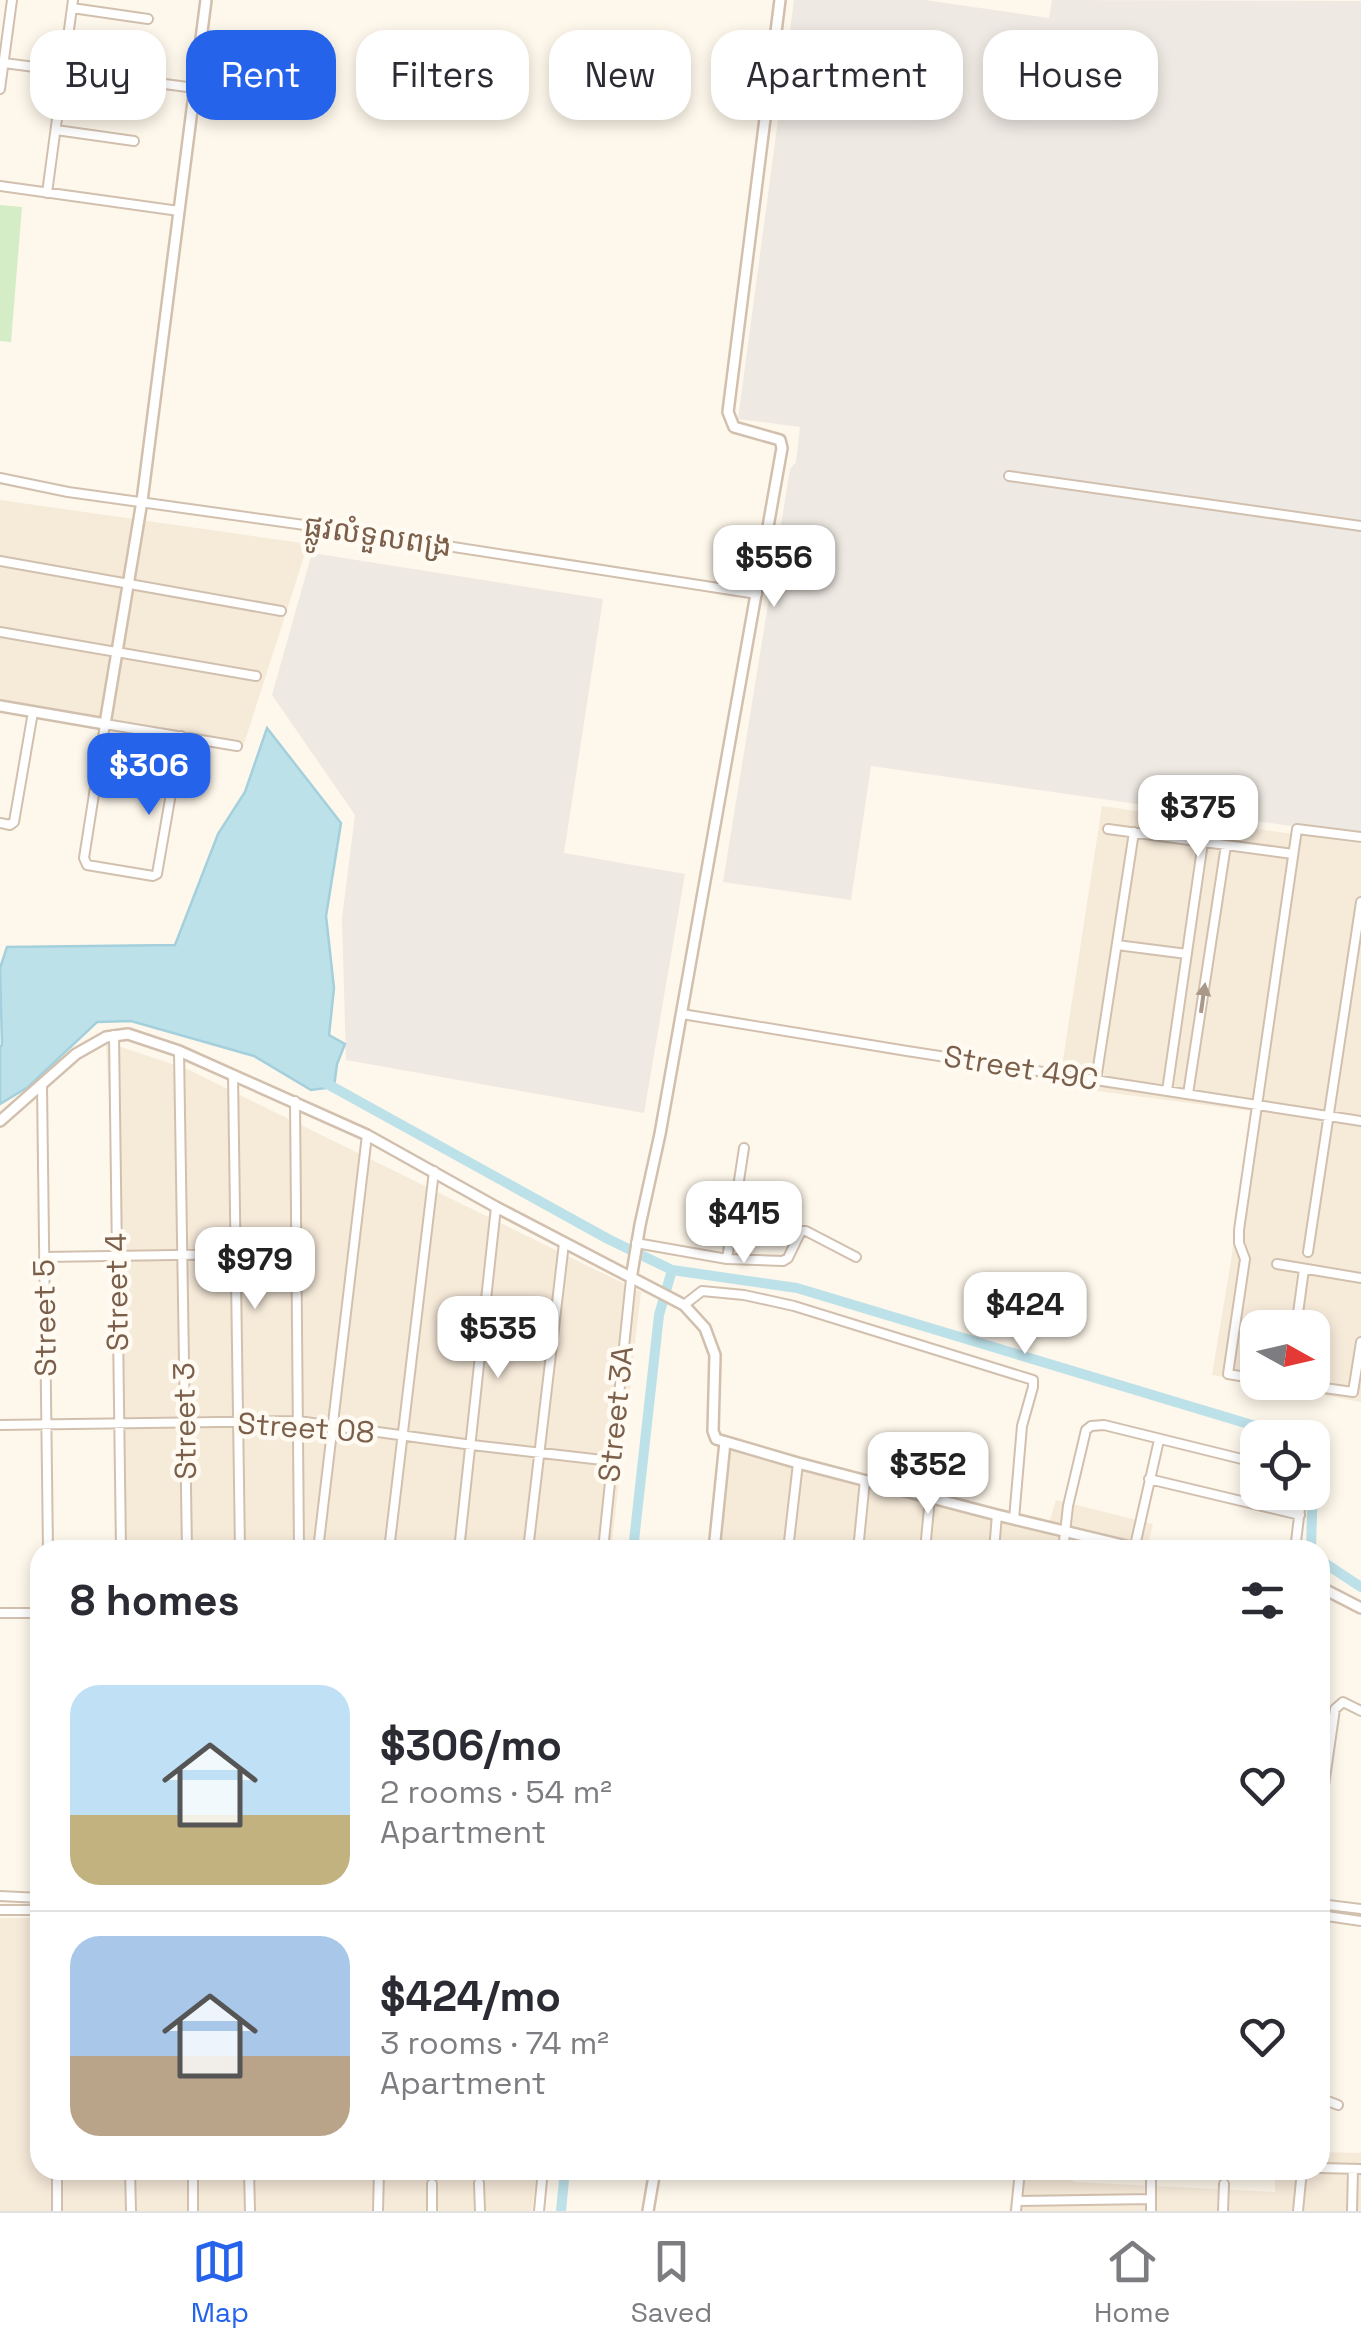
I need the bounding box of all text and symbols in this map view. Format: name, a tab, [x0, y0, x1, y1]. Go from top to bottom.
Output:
chip: Buy	[30, 30, 166, 120]
chip: Rent	[186, 30, 336, 120]
chip: Filters	[356, 30, 529, 120]
chip: New	[549, 30, 691, 120]
chip: Apartment	[711, 30, 963, 120]
chip: House	[983, 30, 1158, 120]
street label: ផ្លូវលំទួលពង្រ	[301, 506, 455, 572]
pin: $556	[715, 525, 833, 610]
text: $556	[735, 537, 813, 577]
pin: $306	[90, 733, 208, 818]
text: $306	[109, 745, 189, 785]
pin: $375	[1139, 775, 1257, 860]
text: $375	[1160, 787, 1236, 827]
one-way arrow	[1195, 981, 1211, 1013]
street label: Street 49C	[941, 1036, 1101, 1099]
pin: $415	[685, 1181, 803, 1266]
text: $415	[708, 1193, 780, 1233]
pin: $979	[196, 1227, 314, 1312]
street label: Street 4	[96, 1233, 137, 1351]
text: $979	[217, 1239, 293, 1279]
street label: Street 5	[24, 1259, 65, 1377]
pin: $424	[966, 1272, 1084, 1357]
text: $424	[986, 1284, 1064, 1324]
pin: $535	[439, 1296, 557, 1381]
text: $535	[459, 1308, 537, 1348]
north arrow	[1240, 1310, 1330, 1400]
map controls	[1240, 1310, 1330, 1510]
street label: Street 3A	[589, 1344, 642, 1484]
street label: Street 3	[164, 1362, 205, 1480]
street label: Street 08	[236, 1403, 376, 1452]
button: locate	[1240, 1420, 1330, 1510]
pin: $352	[869, 1432, 987, 1517]
text: $352	[890, 1444, 966, 1484]
icon: filters	[1235, 1573, 1290, 1628]
text: 8 homes	[70, 1574, 240, 1627]
text: $306/mo	[380, 1719, 562, 1772]
icon: home	[150, 1725, 270, 1845]
icon: heart	[1235, 1758, 1290, 1813]
text: 2 rooms · 54 m²	[380, 1772, 612, 1812]
text: Apartment	[380, 1812, 546, 1852]
text: $424/mo	[380, 1970, 561, 2023]
icon: home	[150, 1976, 270, 2096]
icon: heart	[1235, 2009, 1290, 2064]
text: 3 rooms · 74 m²	[380, 2023, 609, 2063]
text: Apartment	[380, 2063, 546, 2103]
tab: Map	[191, 2234, 249, 2330]
tab: Saved	[631, 2234, 712, 2330]
tab: Home	[1094, 2234, 1170, 2330]

